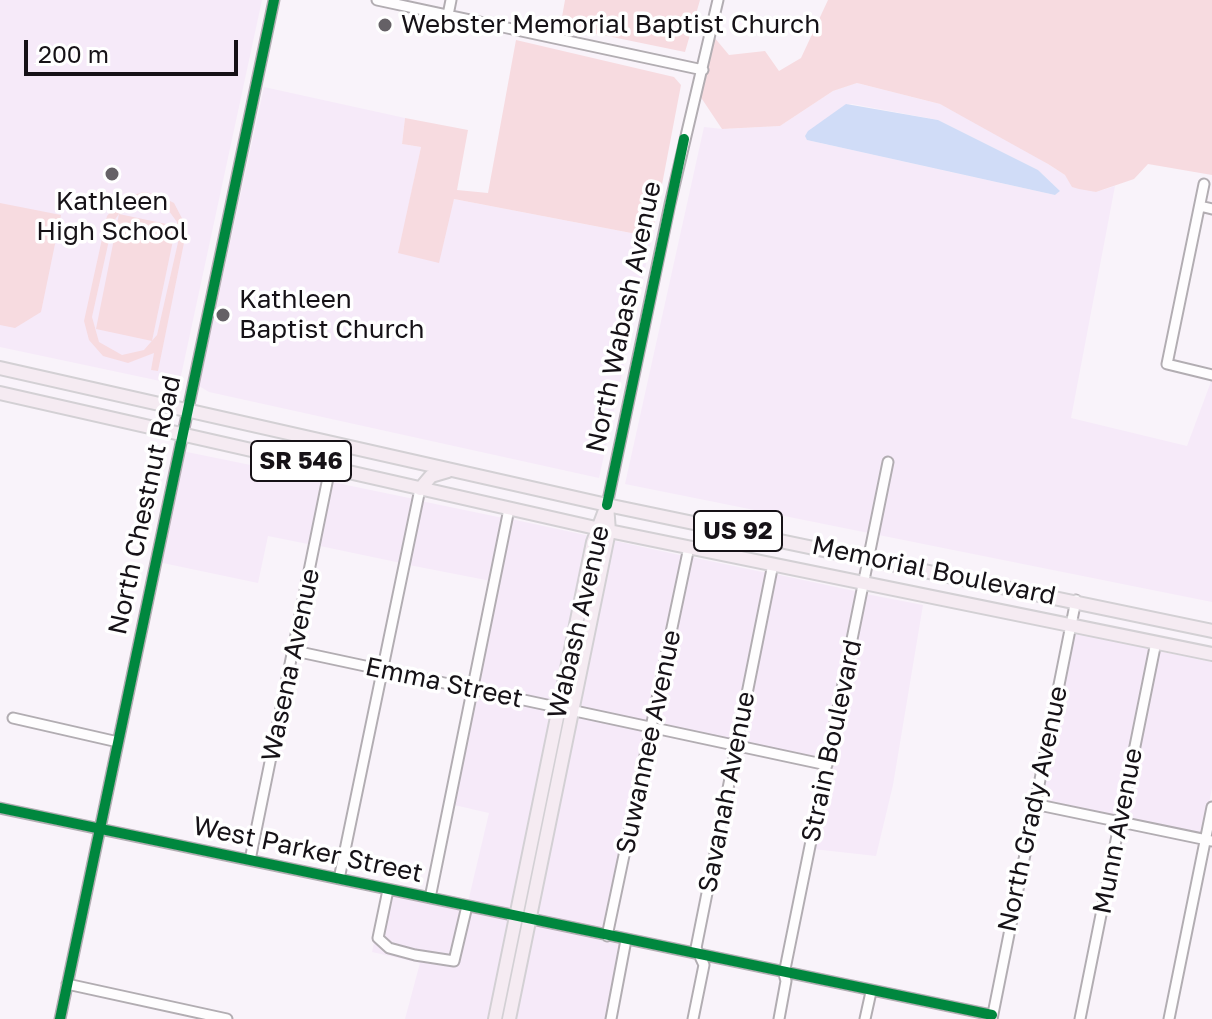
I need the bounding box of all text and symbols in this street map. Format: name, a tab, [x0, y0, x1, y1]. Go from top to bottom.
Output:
place label: Webster Memorial Baptist Church	[401, 9, 820, 41]
marker: Webster Memorial Baptist Church	[376, 16, 394, 34]
scale bar	[28, 24, 242, 74]
text: 200 m	[38, 39, 109, 68]
marker: Kathleen High School	[103, 165, 121, 183]
street label: North Wabash Avenue	[580, 179, 668, 455]
place label: Kathleen High School	[36, 186, 188, 248]
place label: Kathleen Baptist Church	[239, 284, 425, 346]
marker: Kathleen Baptist Church	[214, 306, 232, 324]
street label: North Chestnut Road	[102, 373, 188, 637]
road number: SR 546	[251, 441, 351, 481]
road number: US 92	[694, 511, 782, 551]
street label: Wabash Avenue	[542, 522, 616, 722]
street label: Memorial Boulevard	[809, 530, 1059, 612]
street label: Wasena Avenue	[255, 566, 327, 764]
street label: Suwannee Avenue	[610, 627, 688, 857]
street label: Strain Boulevard	[795, 637, 869, 845]
street label: Emma Street	[362, 651, 526, 715]
street label: North Grady Avenue	[992, 683, 1074, 935]
street label: Savanah Avenue	[692, 689, 762, 895]
street label: Munn Avenue	[1087, 745, 1149, 917]
street label: West Parker Street	[190, 810, 426, 890]

